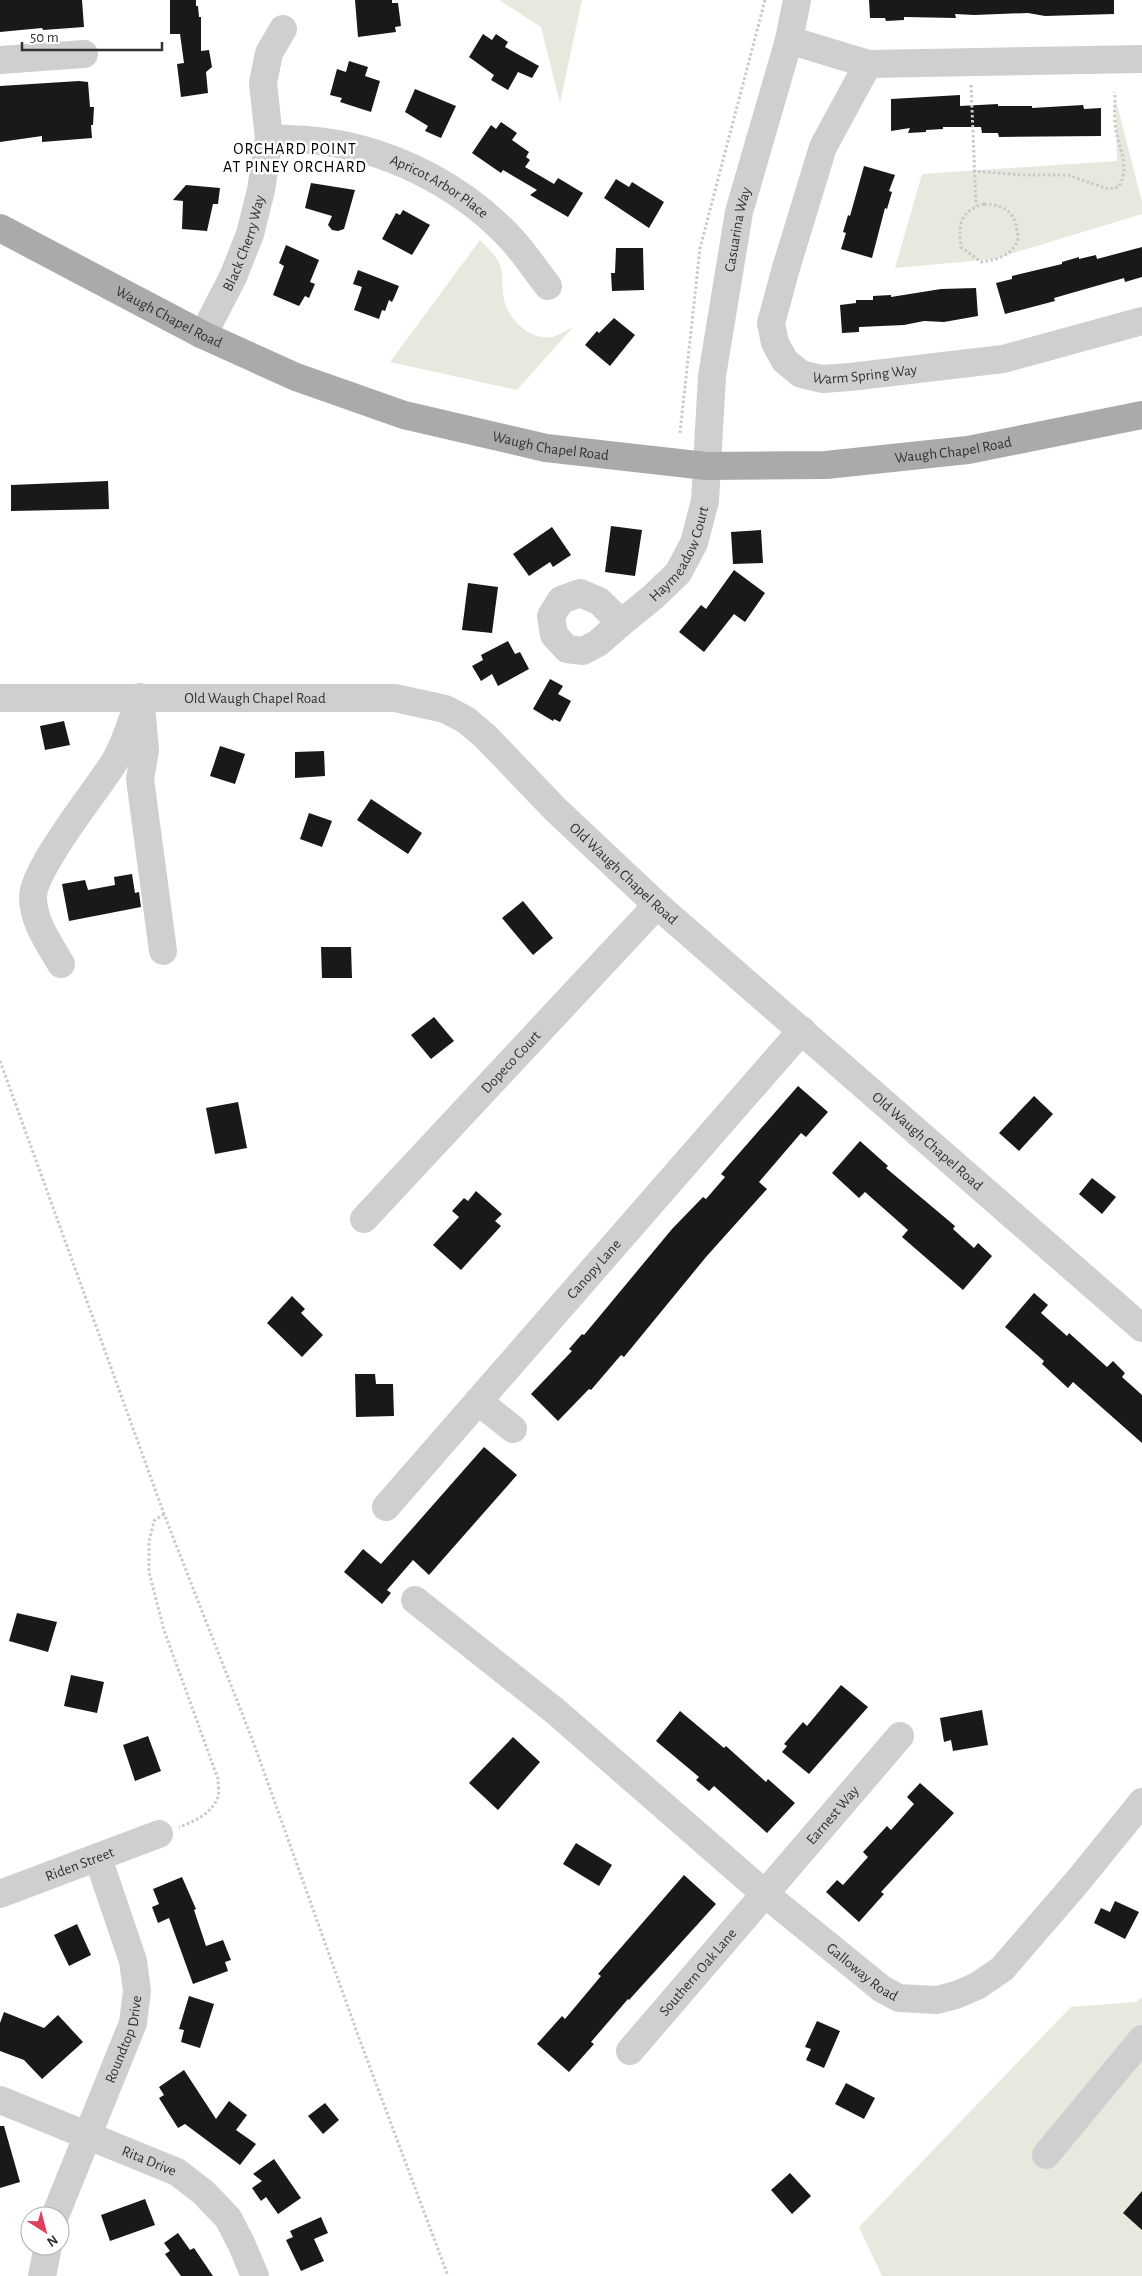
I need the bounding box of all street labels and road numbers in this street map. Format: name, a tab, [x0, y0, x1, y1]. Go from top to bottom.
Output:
street label: Apricot Arbor Place	[388, 152, 491, 221]
street label: Casuarina Way	[722, 185, 754, 273]
street label: Black Cherry Way	[220, 193, 267, 294]
street label: Waugh Chapel Road	[113, 283, 225, 350]
street label: Warm Spring Way	[811, 362, 918, 387]
street label: Waugh Chapel Road	[491, 428, 610, 463]
street label: Waugh Chapel Road	[894, 434, 1013, 465]
street label: Haymeadow Court	[646, 505, 711, 604]
street label: Old Waugh Chapel Road	[184, 691, 326, 706]
street label: Old Waugh Chapel Road	[567, 820, 681, 927]
street label: Dopeco Court	[478, 1028, 543, 1096]
street label: Old Waugh Chapel Road	[869, 1089, 986, 1193]
street label: Canopy Lane	[564, 1236, 624, 1302]
street label: Earnest Way	[803, 1782, 862, 1847]
street label: Riden Street	[43, 1844, 116, 1884]
street label: Southern Oak Lane	[656, 1925, 739, 2019]
street label: Galloway Road	[824, 1940, 901, 2004]
street label: Roundtop Drive	[102, 1995, 144, 2085]
street label: Rita Drive	[120, 2143, 179, 2178]

